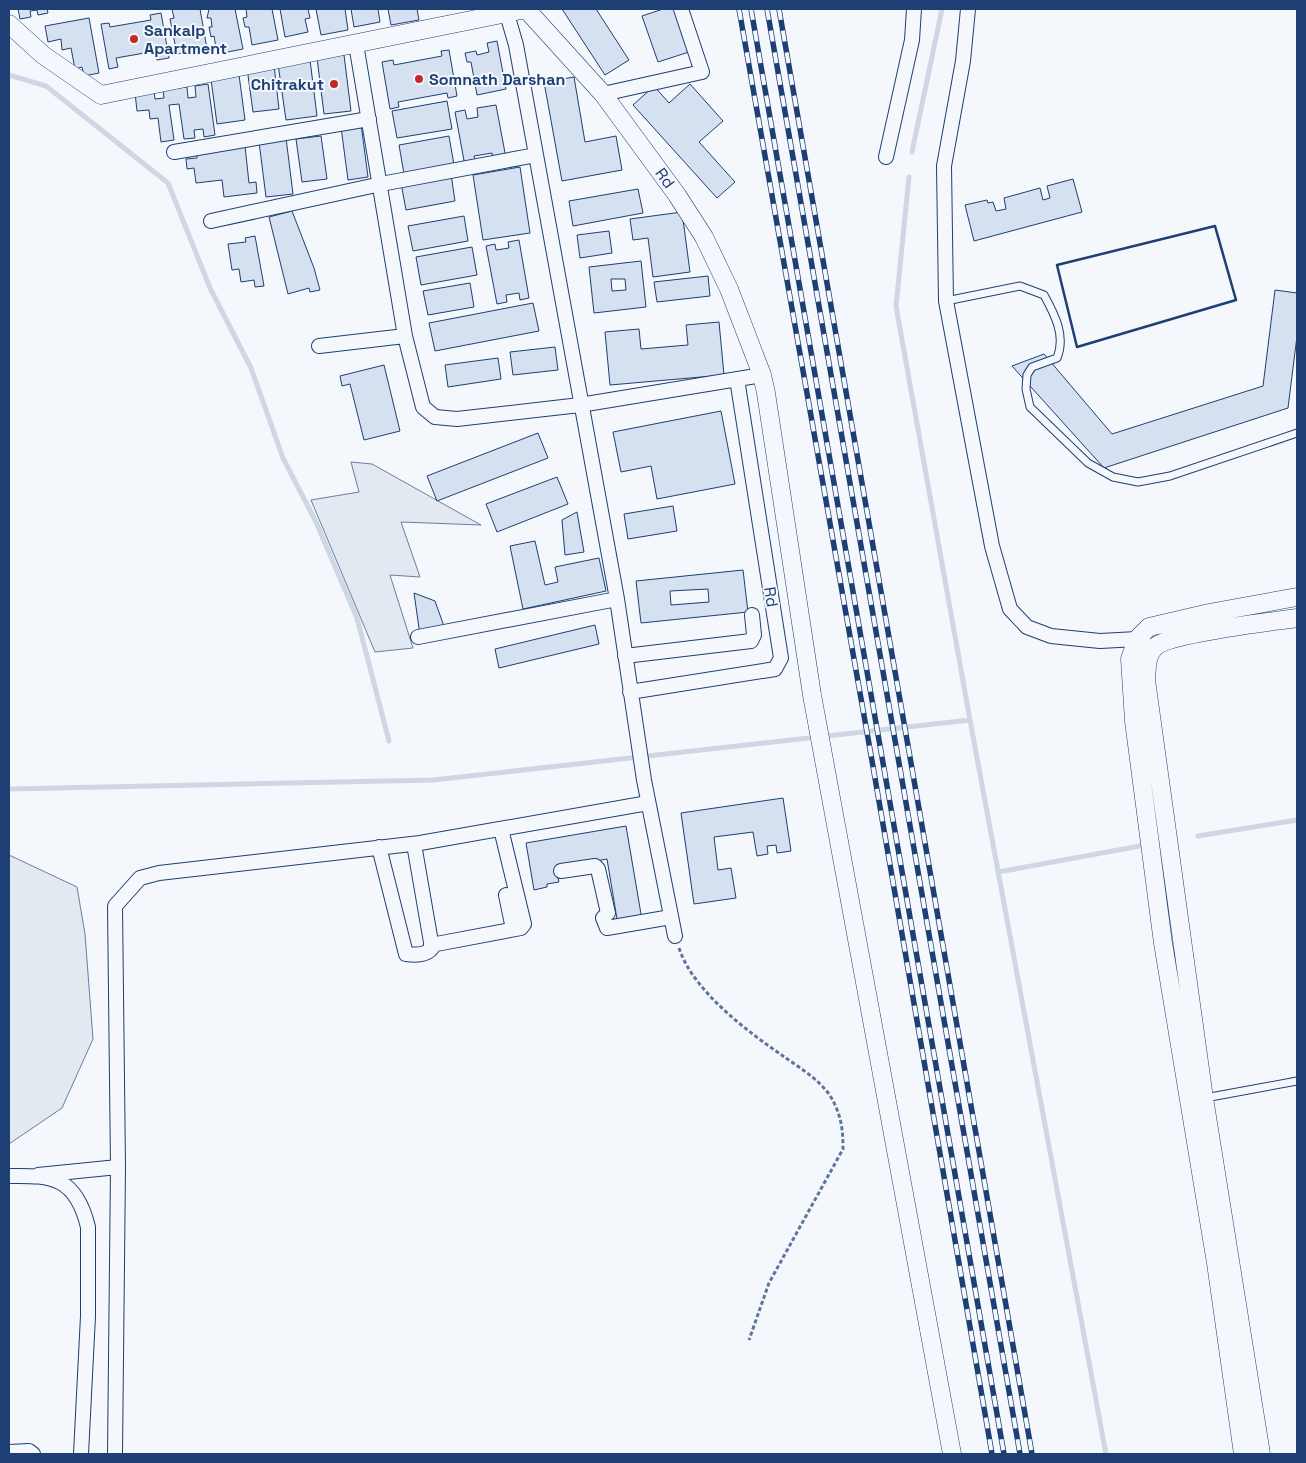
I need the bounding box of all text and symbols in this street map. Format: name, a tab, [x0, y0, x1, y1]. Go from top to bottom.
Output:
place label: Sankalp Apartment	[144, 20, 227, 59]
marker: Sankalp Apartment	[128, 33, 140, 45]
place label: Somnath Darshan	[429, 69, 565, 90]
marker: Somnath Darshan	[413, 73, 425, 85]
place label: Chitrakut	[251, 74, 324, 95]
marker: Chitrakut	[328, 78, 340, 90]
street label: Rd	[651, 164, 679, 192]
street label: Rd	[759, 585, 783, 609]

